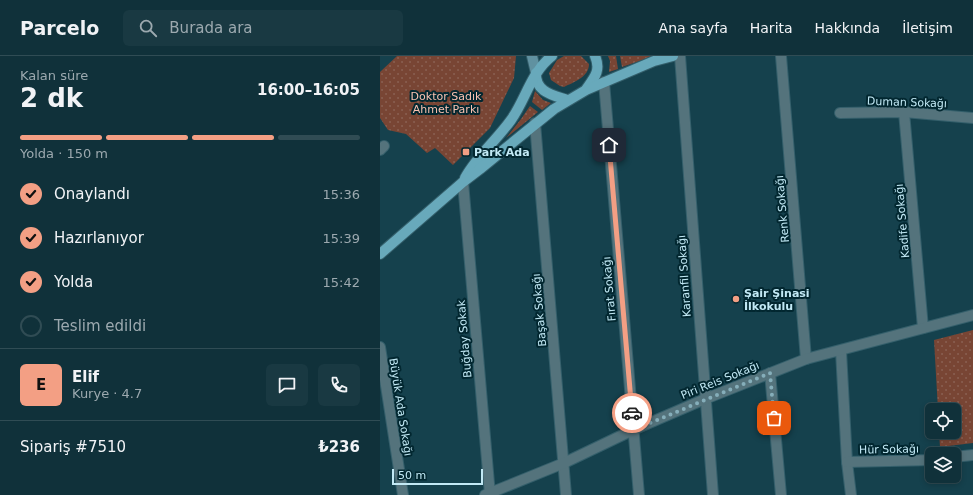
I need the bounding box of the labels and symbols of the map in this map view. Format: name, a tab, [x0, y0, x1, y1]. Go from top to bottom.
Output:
park label: Doktor Sadık Ahmet Parkı	[411, 90, 482, 116]
street label: Duman Sokağı	[867, 95, 947, 110]
pin	[592, 128, 626, 162]
place label: Park Ada	[474, 146, 530, 159]
marker: Park Ada	[461, 147, 471, 157]
street label: Renk Sokağı	[773, 175, 792, 243]
street label: Kadife Sokağı	[893, 183, 912, 259]
street label: Karanfil Sokağı	[675, 235, 694, 317]
street label: Fırat Sokağı	[600, 256, 619, 322]
street label: Başak Sokağı	[530, 273, 549, 347]
place label: Şair Şinasi İlkokulu	[744, 287, 810, 313]
marker: Şair Şinasi İlkokulu	[731, 294, 741, 304]
street label: Buğday Sokak	[455, 299, 474, 378]
street label: Büyük Ada Sokağı	[386, 357, 415, 457]
street label: Piri Reis Sokağı	[679, 359, 761, 402]
courier	[612, 393, 652, 433]
pin	[757, 401, 791, 435]
street label: Hür Sokağı	[859, 442, 919, 457]
scale bar	[392, 467, 483, 486]

